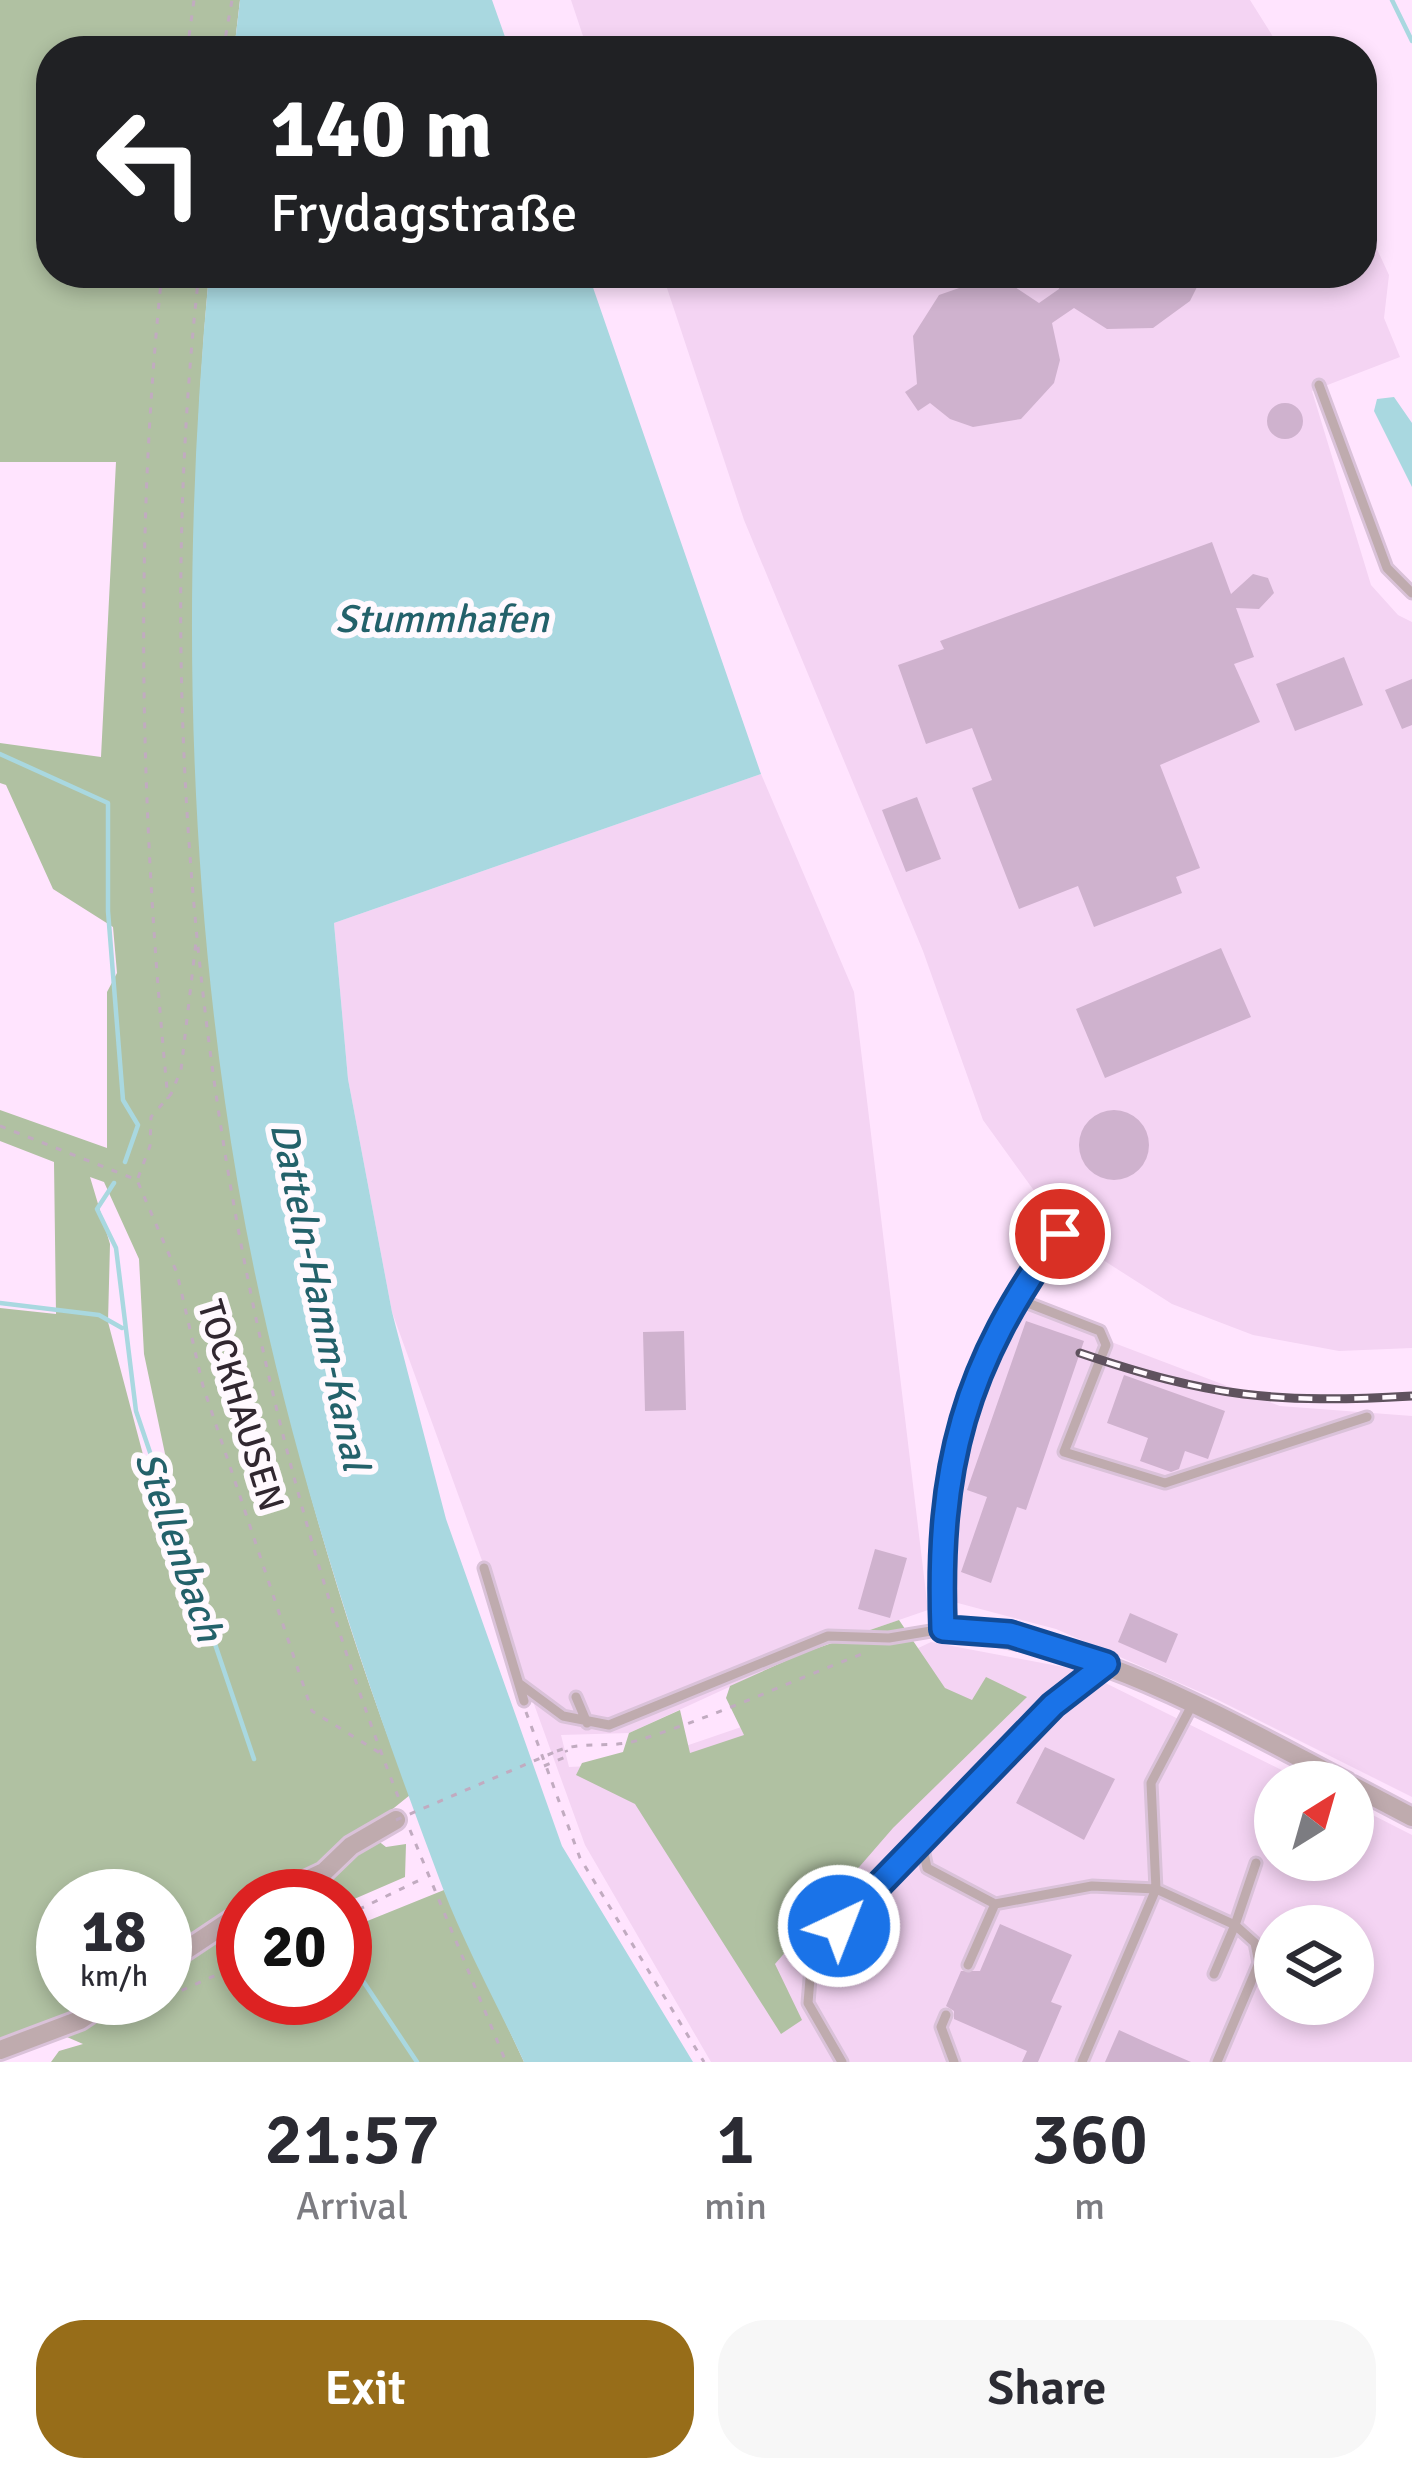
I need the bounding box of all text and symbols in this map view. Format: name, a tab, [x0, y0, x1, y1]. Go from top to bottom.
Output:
text: 140 m	[270, 77, 492, 181]
icon: left	[72, 84, 228, 240]
text: Frydagstraße	[270, 180, 578, 247]
water label: Stummhafen	[335, 595, 550, 643]
water label: Datteln-Hamm-Kanal	[260, 1118, 381, 1477]
pin	[1009, 1183, 1111, 1285]
icon: arrive	[1027, 1201, 1093, 1267]
street label: TOCKHAUSEN	[187, 1295, 294, 1516]
water label: Stellenbach	[124, 1445, 234, 1649]
north arrow	[1254, 1761, 1374, 1881]
map controls	[1254, 1761, 1374, 2025]
position arrow	[776, 1863, 902, 1989]
speed limit sign: 20	[216, 1869, 372, 2025]
text: 18	[82, 1895, 146, 1969]
button: layers	[1254, 1905, 1374, 2025]
text: km/h	[80, 1958, 148, 1995]
text: 21:57	[264, 2095, 440, 2184]
text: 1	[716, 2095, 755, 2184]
text: 360	[1031, 2095, 1148, 2184]
text: Arrival	[296, 2182, 408, 2230]
text: min	[704, 2182, 767, 2230]
text: m	[1074, 2182, 1105, 2230]
button: Exit	[36, 2320, 694, 2458]
button: Share	[718, 2320, 1376, 2458]

